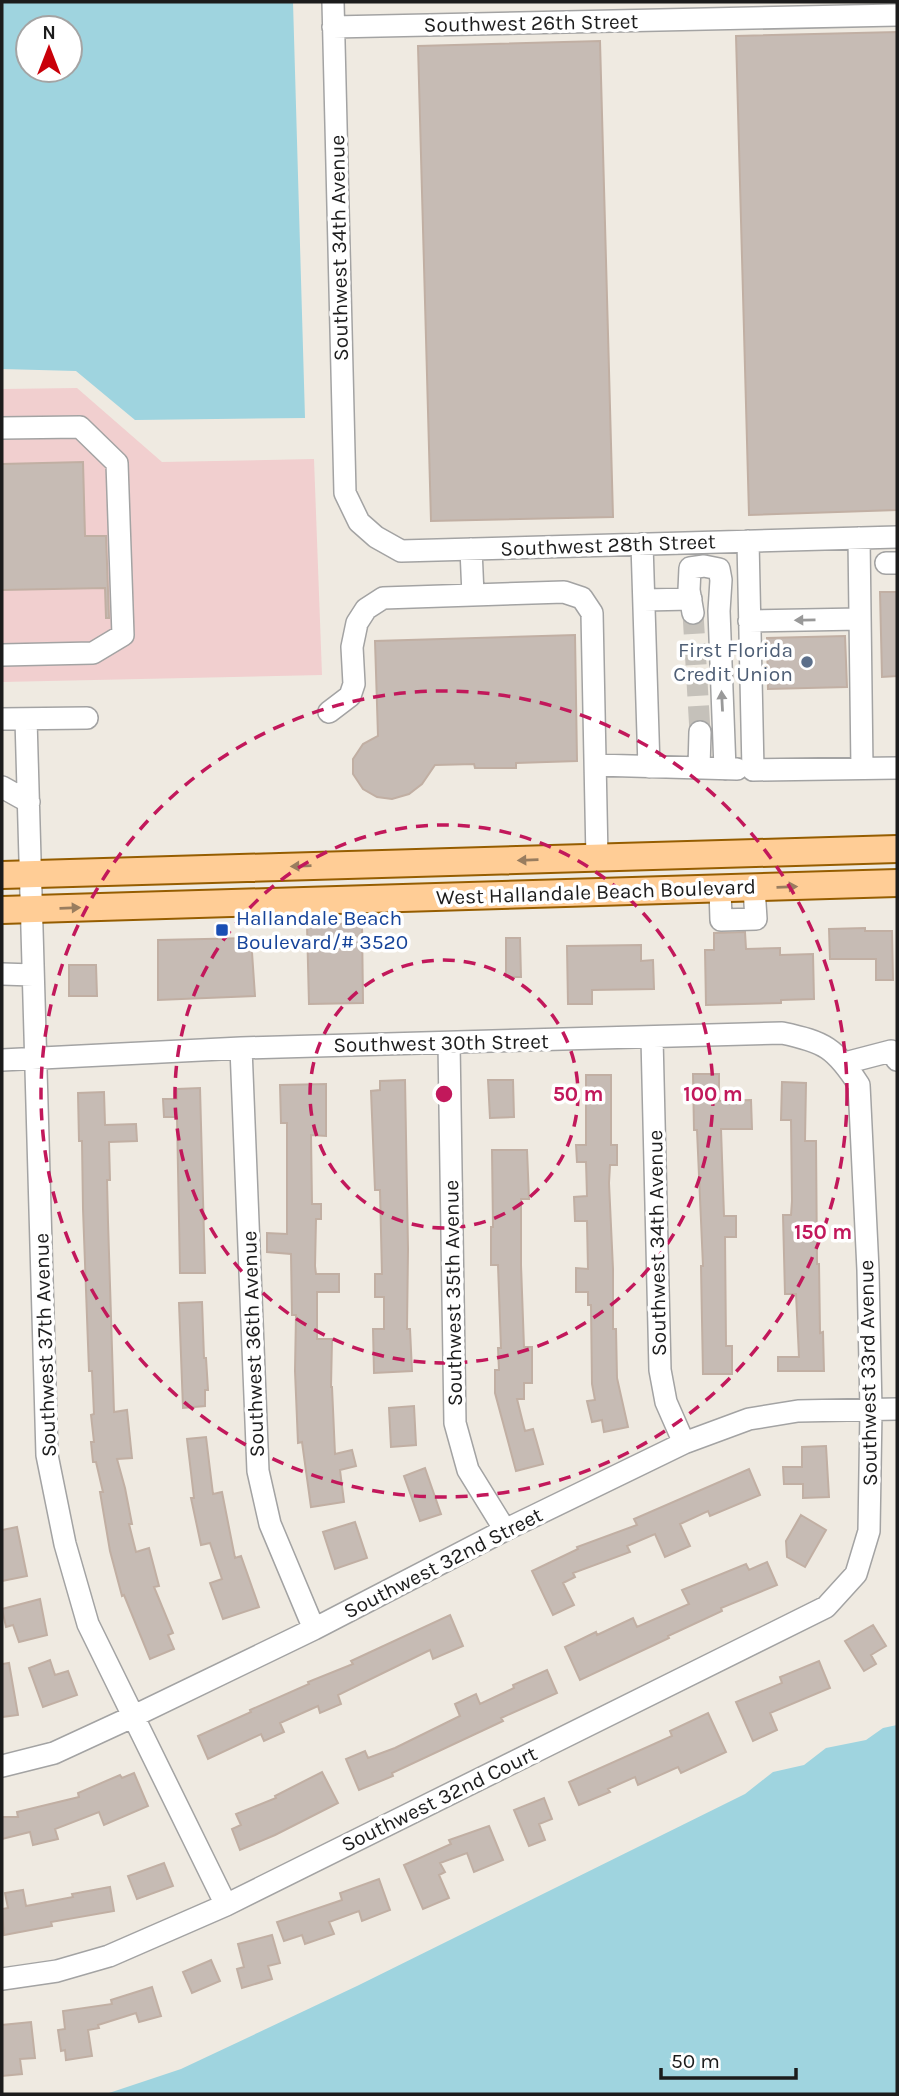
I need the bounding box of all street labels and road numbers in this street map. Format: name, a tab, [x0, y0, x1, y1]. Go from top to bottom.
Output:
street label: Southwest 26th Street	[423, 9, 639, 37]
street label: Southwest 34th Avenue	[325, 135, 353, 361]
street label: Southwest 28th Street	[500, 529, 716, 561]
street label: West Hallandale Beach Boulevard	[436, 874, 756, 910]
street label: Southwest 30th Street	[333, 1029, 549, 1057]
street label: Southwest 34th Avenue	[643, 1130, 671, 1356]
street label: Southwest 35th Avenue	[439, 1180, 467, 1406]
street label: Southwest 36th Avenue	[237, 1230, 269, 1458]
street label: Southwest 37th Avenue	[29, 1232, 61, 1458]
street label: Southwest 33rd Avenue	[854, 1260, 882, 1486]
street label: Southwest 32nd Street	[340, 1502, 546, 1624]
street label: Southwest 32nd Court	[337, 1741, 541, 1857]

